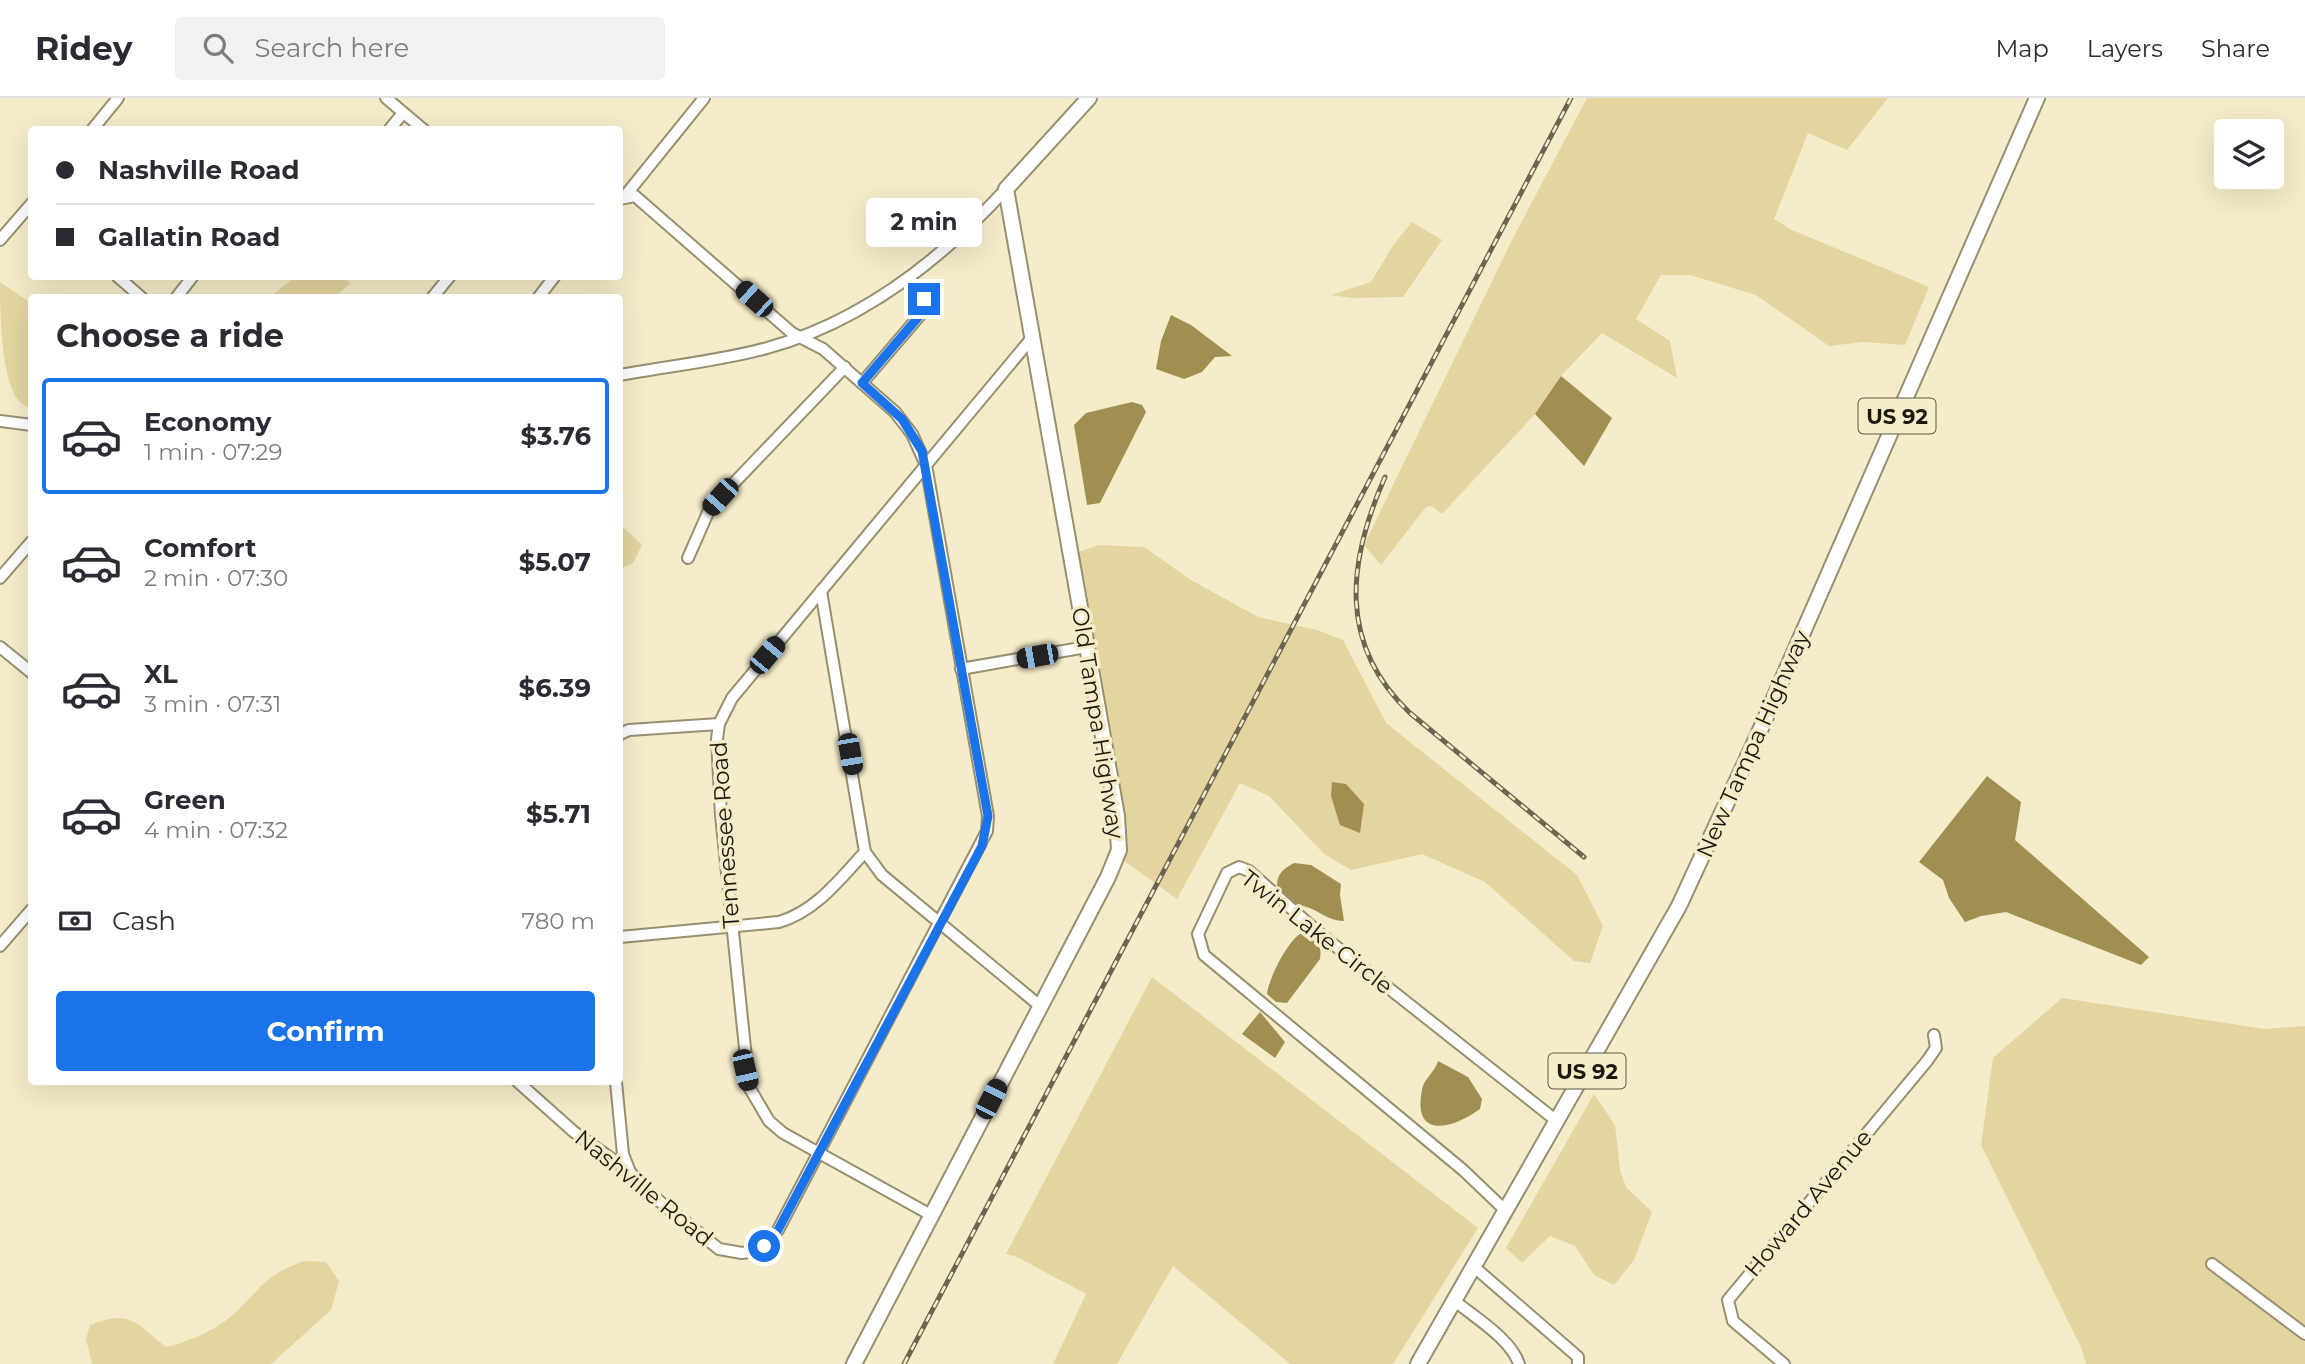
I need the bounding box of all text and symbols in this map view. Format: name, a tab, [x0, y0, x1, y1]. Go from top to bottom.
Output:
search box	[175, 17, 665, 80]
text: Ridey	[35, 28, 133, 68]
icon: search	[199, 29, 237, 67]
text: Search here	[255, 32, 409, 64]
text: Map	[1995, 34, 2049, 63]
text: Layers	[2087, 34, 2163, 63]
text: Share	[2201, 34, 2270, 63]
map controls	[2214, 119, 2284, 189]
button: layers	[2214, 119, 2284, 189]
text: Nashville Road	[98, 154, 299, 186]
callout: 2 min	[866, 198, 982, 246]
text: 2 min	[890, 208, 958, 236]
text: Gallatin Road	[98, 221, 280, 253]
car	[732, 277, 777, 321]
route end	[908, 283, 940, 315]
text: Choose a ride	[56, 316, 284, 355]
road number: US 92	[1858, 398, 1936, 434]
icon: car	[60, 405, 123, 468]
text: Economy	[144, 406, 271, 438]
text: $3.76	[521, 420, 591, 452]
text: 1 min · 07:29	[144, 438, 282, 466]
car	[699, 474, 742, 520]
icon: car	[60, 531, 123, 594]
text: Comfort	[144, 532, 256, 564]
text: $5.07	[519, 546, 591, 578]
text: 2 min · 07:30	[144, 564, 288, 592]
street label: Old Tampa Highway	[1066, 605, 1130, 841]
street label: New Tampa Highway	[1690, 626, 1816, 862]
car	[746, 632, 789, 678]
car	[1015, 642, 1060, 670]
icon: car	[60, 657, 123, 720]
text: XL	[144, 658, 178, 690]
text: $6.39	[519, 672, 591, 704]
text: 3 min · 07:31	[144, 690, 281, 718]
car	[837, 731, 864, 777]
street label: Tennessee Road	[705, 741, 745, 929]
icon: car	[60, 783, 123, 846]
text: Green	[144, 784, 226, 816]
text: $5.71	[526, 798, 591, 830]
text: 4 min · 07:32	[144, 816, 288, 844]
street label: Twin Lake Circle	[1235, 864, 1399, 1000]
icon: cash	[56, 902, 94, 940]
text: Cash	[112, 905, 176, 937]
text: 780 m	[522, 907, 595, 935]
button: Confirm	[56, 991, 595, 1071]
car	[731, 1047, 760, 1093]
road number: US 92	[1548, 1054, 1626, 1088]
car	[973, 1076, 1010, 1122]
street label: Nashville Road	[569, 1124, 719, 1252]
street label: Howard Avenue	[1738, 1124, 1878, 1282]
route start	[748, 1230, 780, 1262]

